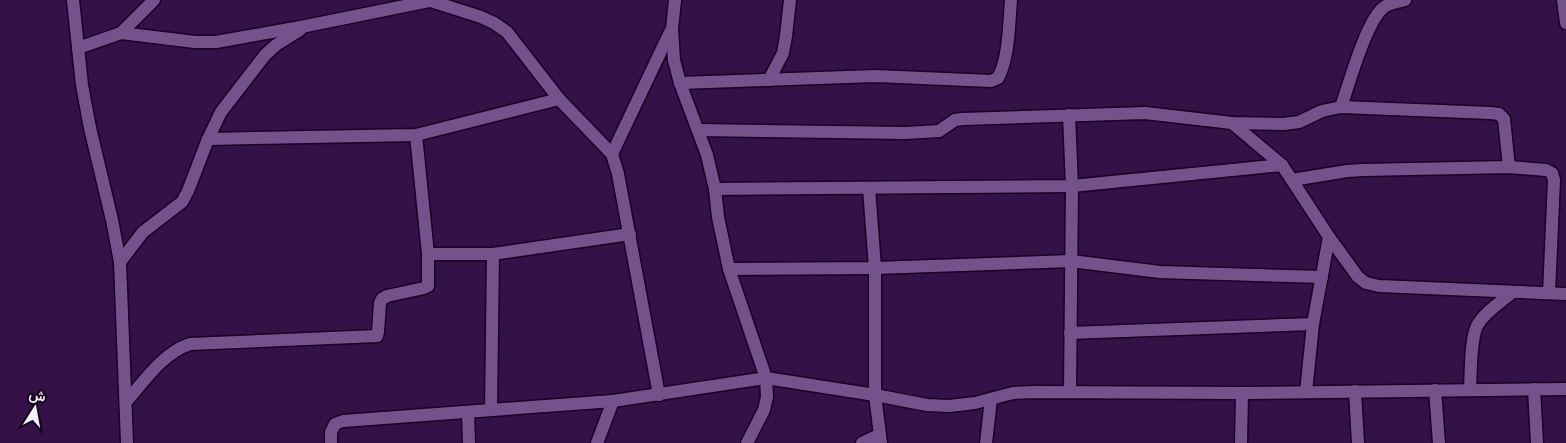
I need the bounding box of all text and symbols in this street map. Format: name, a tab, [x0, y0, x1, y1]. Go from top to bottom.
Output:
north arrow	[10, 383, 60, 433]
text: ش	[28, 386, 47, 406]

